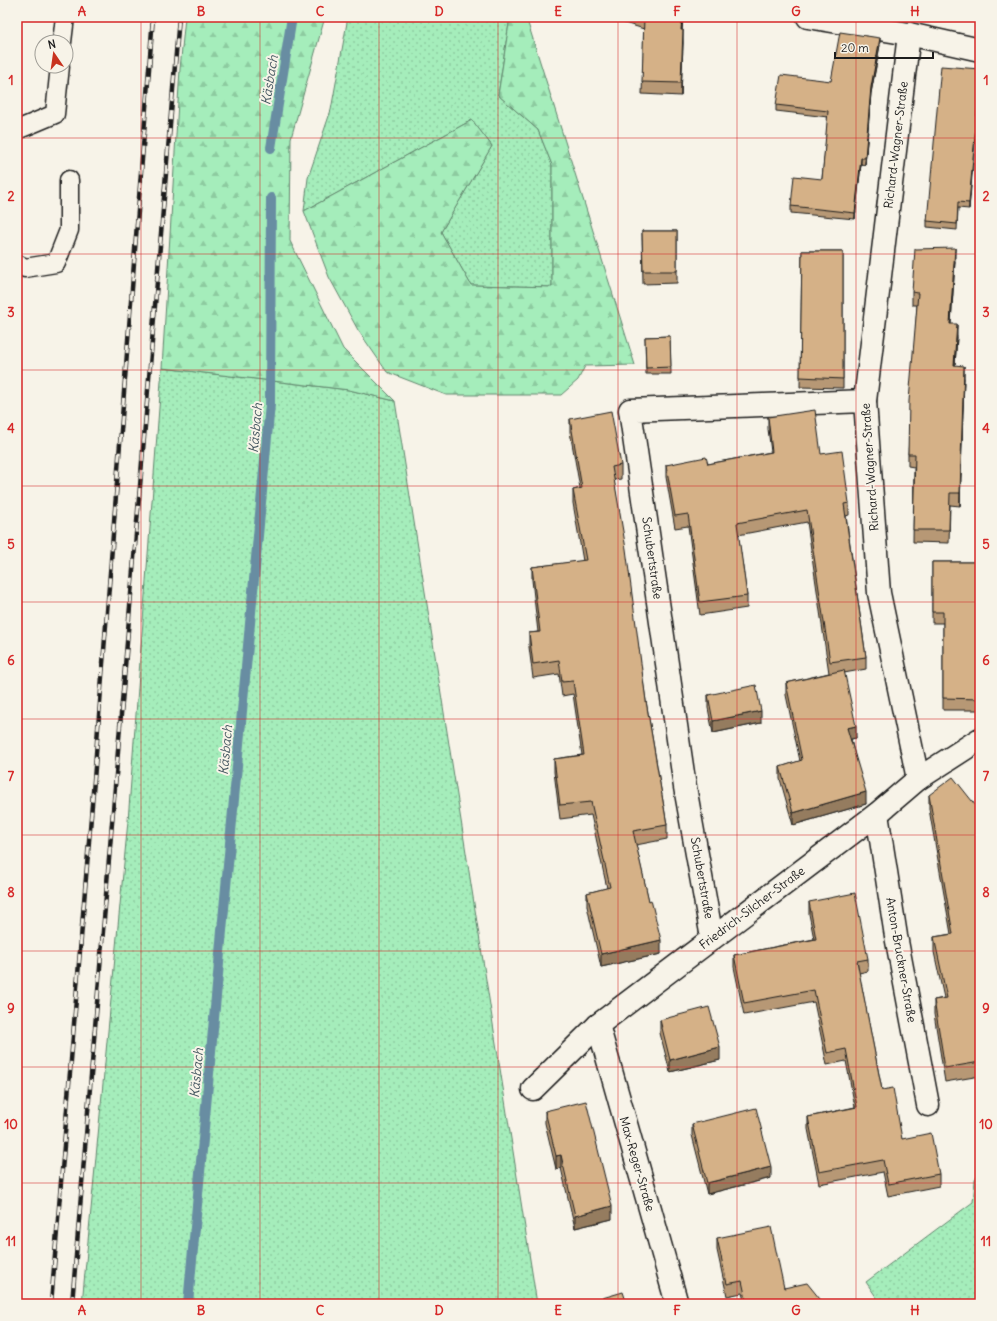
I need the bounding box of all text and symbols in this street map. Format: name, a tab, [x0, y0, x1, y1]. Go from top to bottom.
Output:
text: A	[78, 3, 87, 20]
text: B	[197, 3, 206, 20]
text: C	[316, 3, 325, 20]
text: D	[434, 3, 444, 20]
text: E	[554, 3, 562, 20]
text: F	[673, 3, 681, 20]
text: G	[791, 3, 801, 20]
text: H	[910, 3, 920, 20]
north arrow	[34, 34, 74, 74]
scale bar	[835, 34, 933, 60]
text: N	[46, 37, 57, 52]
text: 20 m	[841, 40, 869, 55]
water label: Käsbach	[257, 54, 282, 106]
text: 1	[8, 72, 14, 89]
text: 1	[983, 72, 989, 89]
street label: Richard-Wagner-Straße	[880, 80, 911, 209]
text: 2	[7, 188, 15, 205]
text: 2	[982, 188, 990, 205]
text: 3	[7, 304, 15, 321]
text: 3	[982, 304, 990, 321]
water label: Käsbach	[245, 402, 266, 454]
street label: Richard-Wagner-Straße	[858, 403, 881, 532]
text: 4	[7, 420, 15, 437]
text: 4	[982, 420, 990, 437]
street label: Schubertstraße	[639, 516, 666, 600]
text: 5	[7, 536, 15, 553]
text: 5	[982, 536, 990, 553]
text: 6	[7, 652, 15, 669]
text: 6	[982, 652, 990, 669]
water label: Käsbach	[215, 724, 236, 776]
text: 7	[8, 768, 15, 785]
text: 7	[983, 768, 990, 785]
street label: Schubertstraße	[688, 836, 717, 920]
street label: Friedrich-Silcher-Straße	[696, 863, 807, 952]
text: 8	[7, 884, 15, 901]
text: 8	[982, 884, 990, 901]
street label: Anton-Bruckner-Straße	[883, 896, 920, 1024]
text: 9	[7, 1000, 15, 1017]
text: 9	[982, 1000, 990, 1017]
water label: Käsbach	[186, 1047, 207, 1099]
street label: Max-Reger-Straße	[617, 1115, 658, 1213]
text: 10	[4, 1116, 18, 1133]
text: 10	[979, 1116, 993, 1133]
text: 11	[6, 1233, 16, 1250]
text: 11	[981, 1233, 991, 1250]
text: A	[78, 1302, 87, 1319]
text: B	[197, 1302, 206, 1319]
text: C	[316, 1302, 325, 1319]
text: D	[434, 1302, 444, 1319]
text: E	[554, 1302, 562, 1319]
text: F	[673, 1302, 681, 1319]
text: G	[791, 1302, 801, 1319]
text: H	[910, 1302, 920, 1319]

